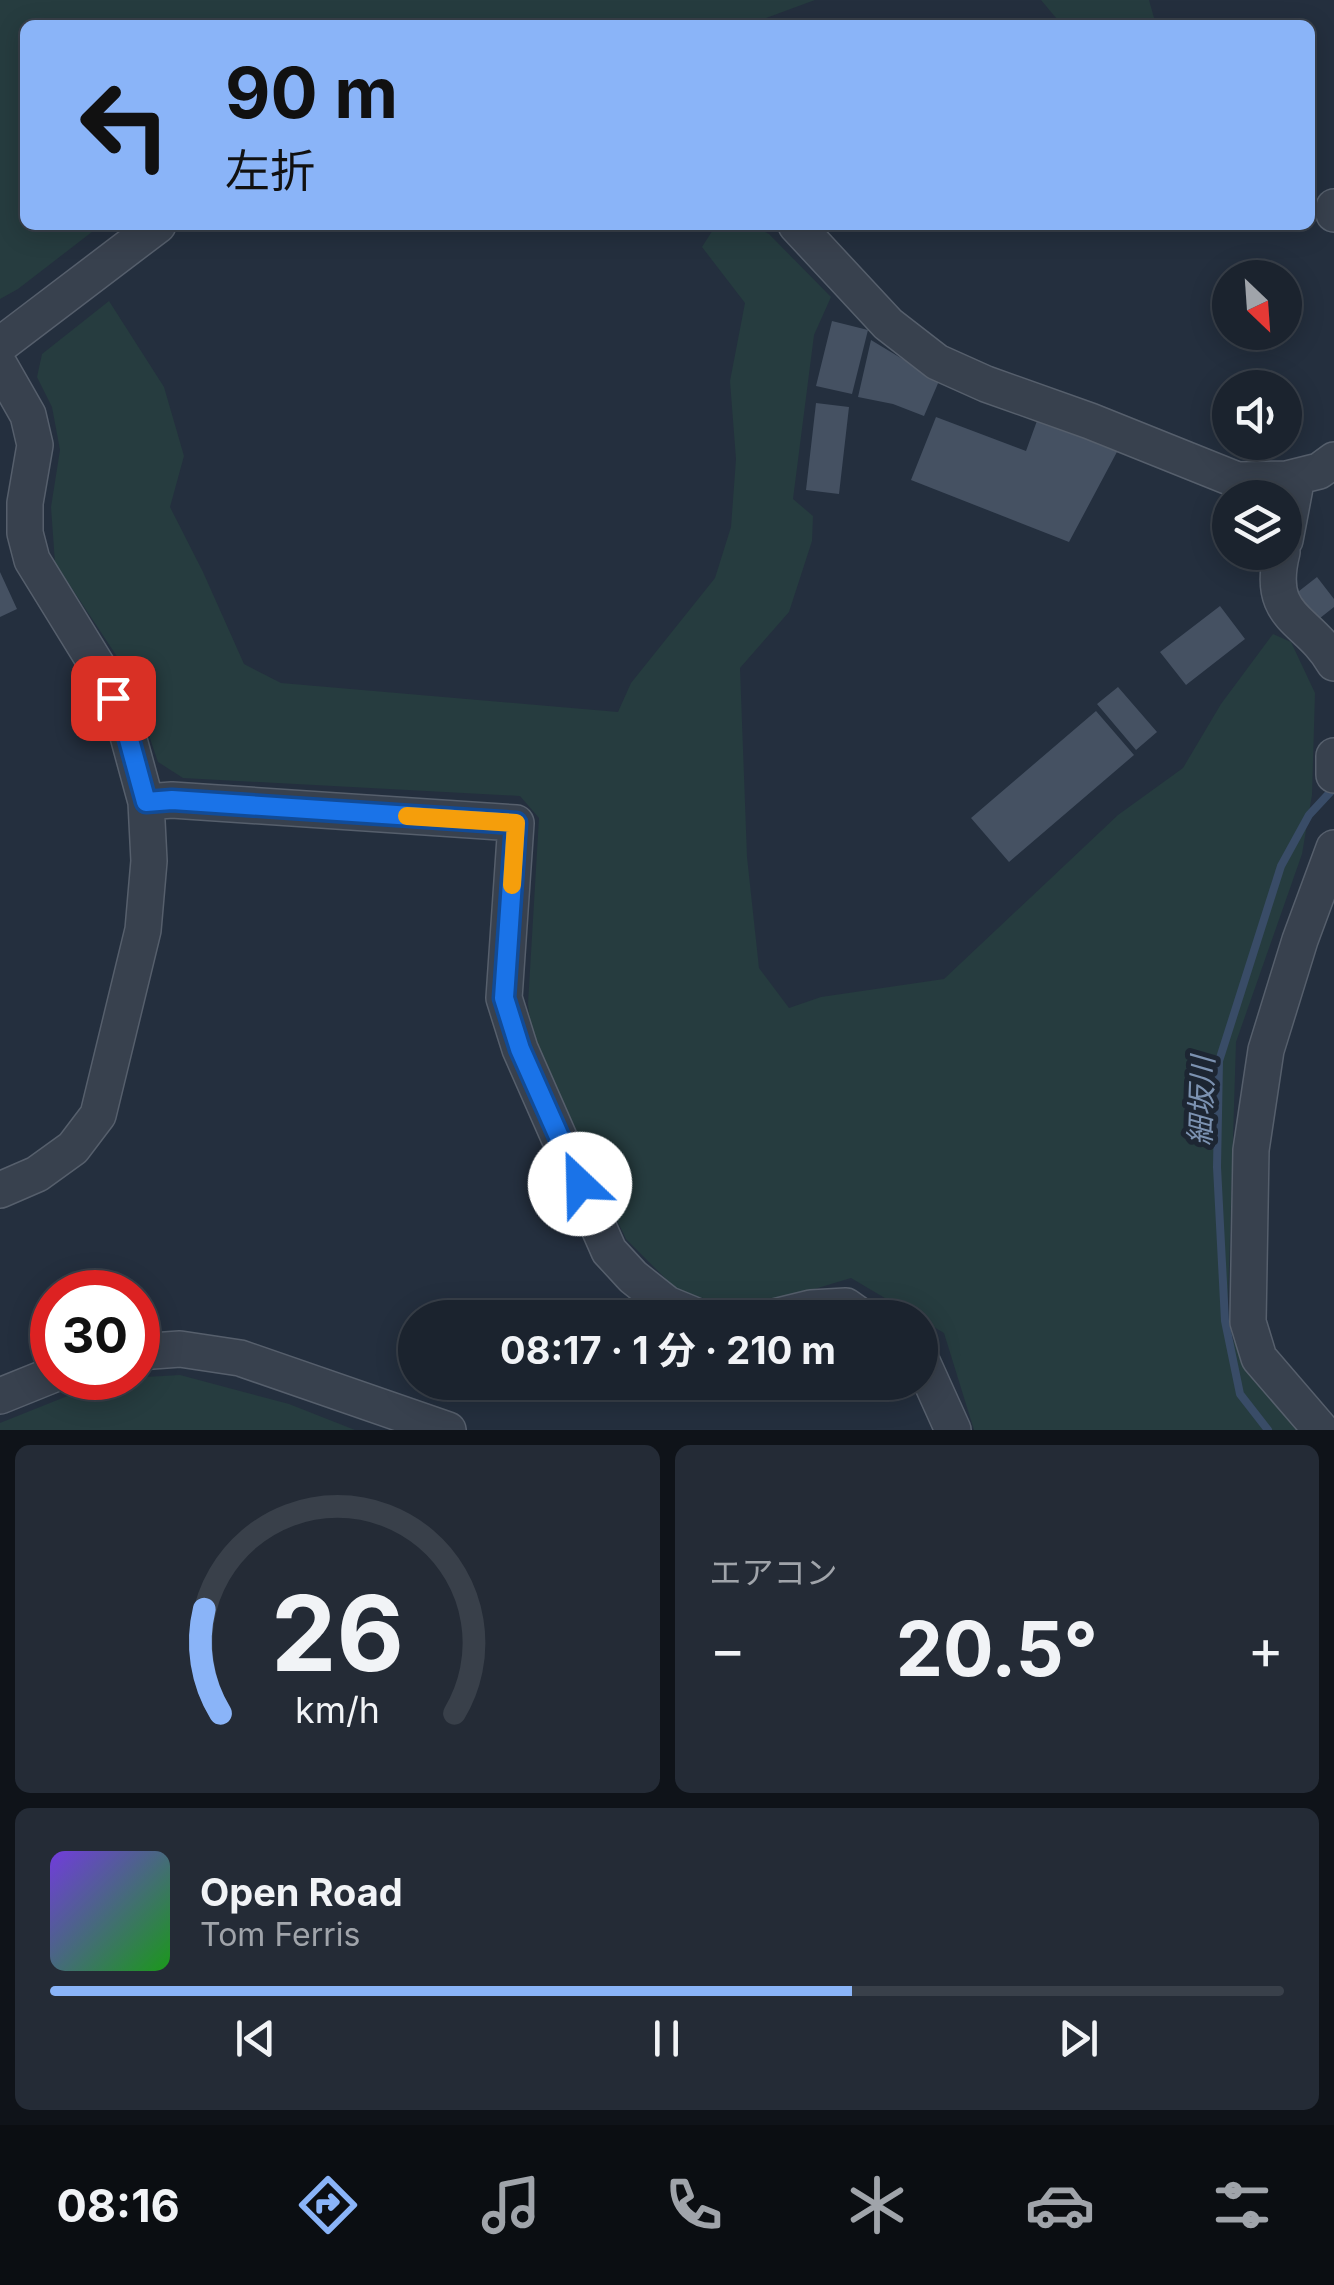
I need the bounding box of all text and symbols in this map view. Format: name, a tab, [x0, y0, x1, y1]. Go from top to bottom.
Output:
text: 90 m	[225, 50, 398, 135]
icon: left	[60, 60, 190, 190]
text: 左折	[225, 143, 315, 198]
north arrow	[1212, 260, 1302, 350]
map controls	[1212, 260, 1302, 570]
button: sound	[1212, 370, 1302, 460]
button: layers	[1212, 480, 1302, 570]
pin	[71, 656, 156, 741]
icon: arrive	[86, 671, 141, 726]
water label: 細坂川	[1181, 1052, 1221, 1147]
position arrow	[528, 1132, 632, 1236]
speed limit sign: 30	[30, 1270, 160, 1400]
text: 08:17 · 1 分 · 210 m	[500, 1327, 836, 1373]
text: エアコン	[710, 1553, 838, 1592]
text: 26	[271, 1570, 404, 1696]
text: 20.5°	[896, 1603, 1098, 1694]
text: −	[710, 1616, 746, 1682]
text: +	[1248, 1616, 1284, 1682]
text: km/h	[295, 1688, 380, 1732]
text: Open Road	[200, 1869, 403, 1915]
text: Tom Ferris	[200, 1915, 360, 1954]
icon: previous	[228, 2011, 283, 2066]
icon: pause	[639, 2011, 694, 2066]
icon: next	[1051, 2011, 1106, 2066]
icon: directions	[293, 2170, 363, 2240]
icon: music	[476, 2170, 546, 2240]
icon: phone	[659, 2170, 729, 2240]
icon: climate	[842, 2170, 912, 2240]
icon: car	[1025, 2170, 1095, 2240]
icon: filters	[1207, 2170, 1277, 2240]
text: 08:16	[56, 2178, 180, 2233]

